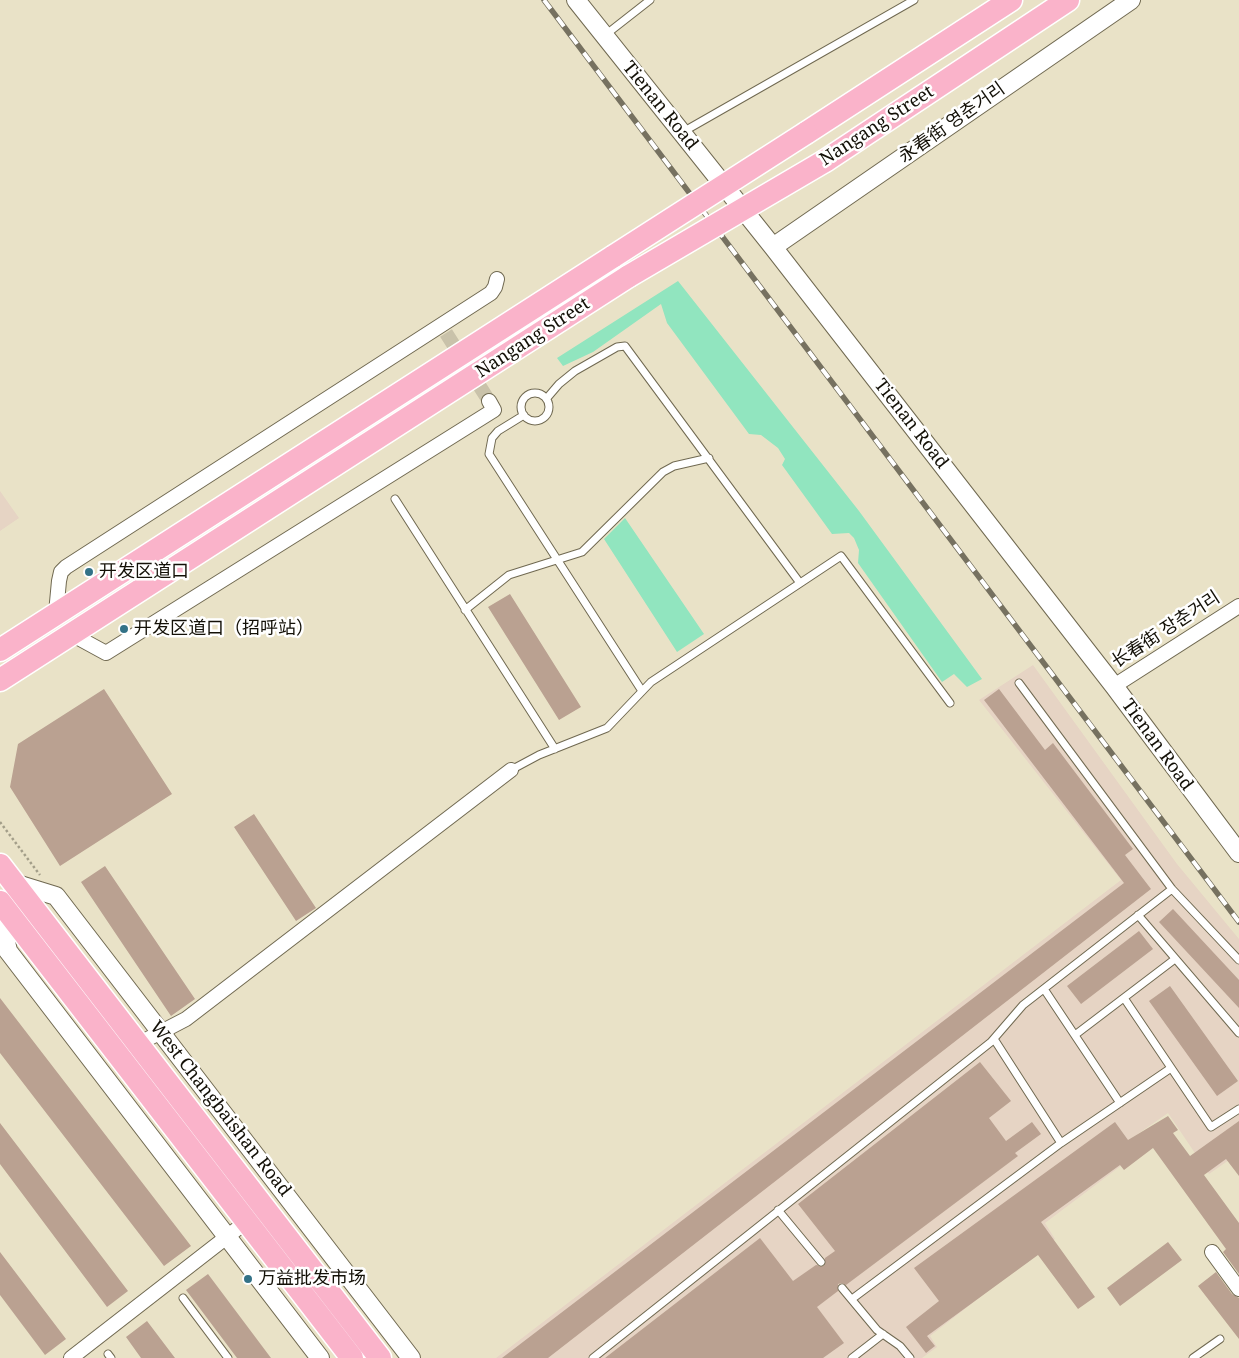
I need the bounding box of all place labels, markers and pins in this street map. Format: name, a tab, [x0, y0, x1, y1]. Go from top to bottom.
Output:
place label: 开发区道口	[99, 561, 189, 583]
marker: 开发区道口	[83, 566, 95, 578]
place label: 开发区道口（招呼站）	[134, 618, 314, 640]
marker: 开发区道口（招呼站）	[118, 623, 130, 635]
place label: 万益批发市场	[258, 1268, 366, 1290]
marker: 万益批发市场	[242, 1273, 254, 1285]

